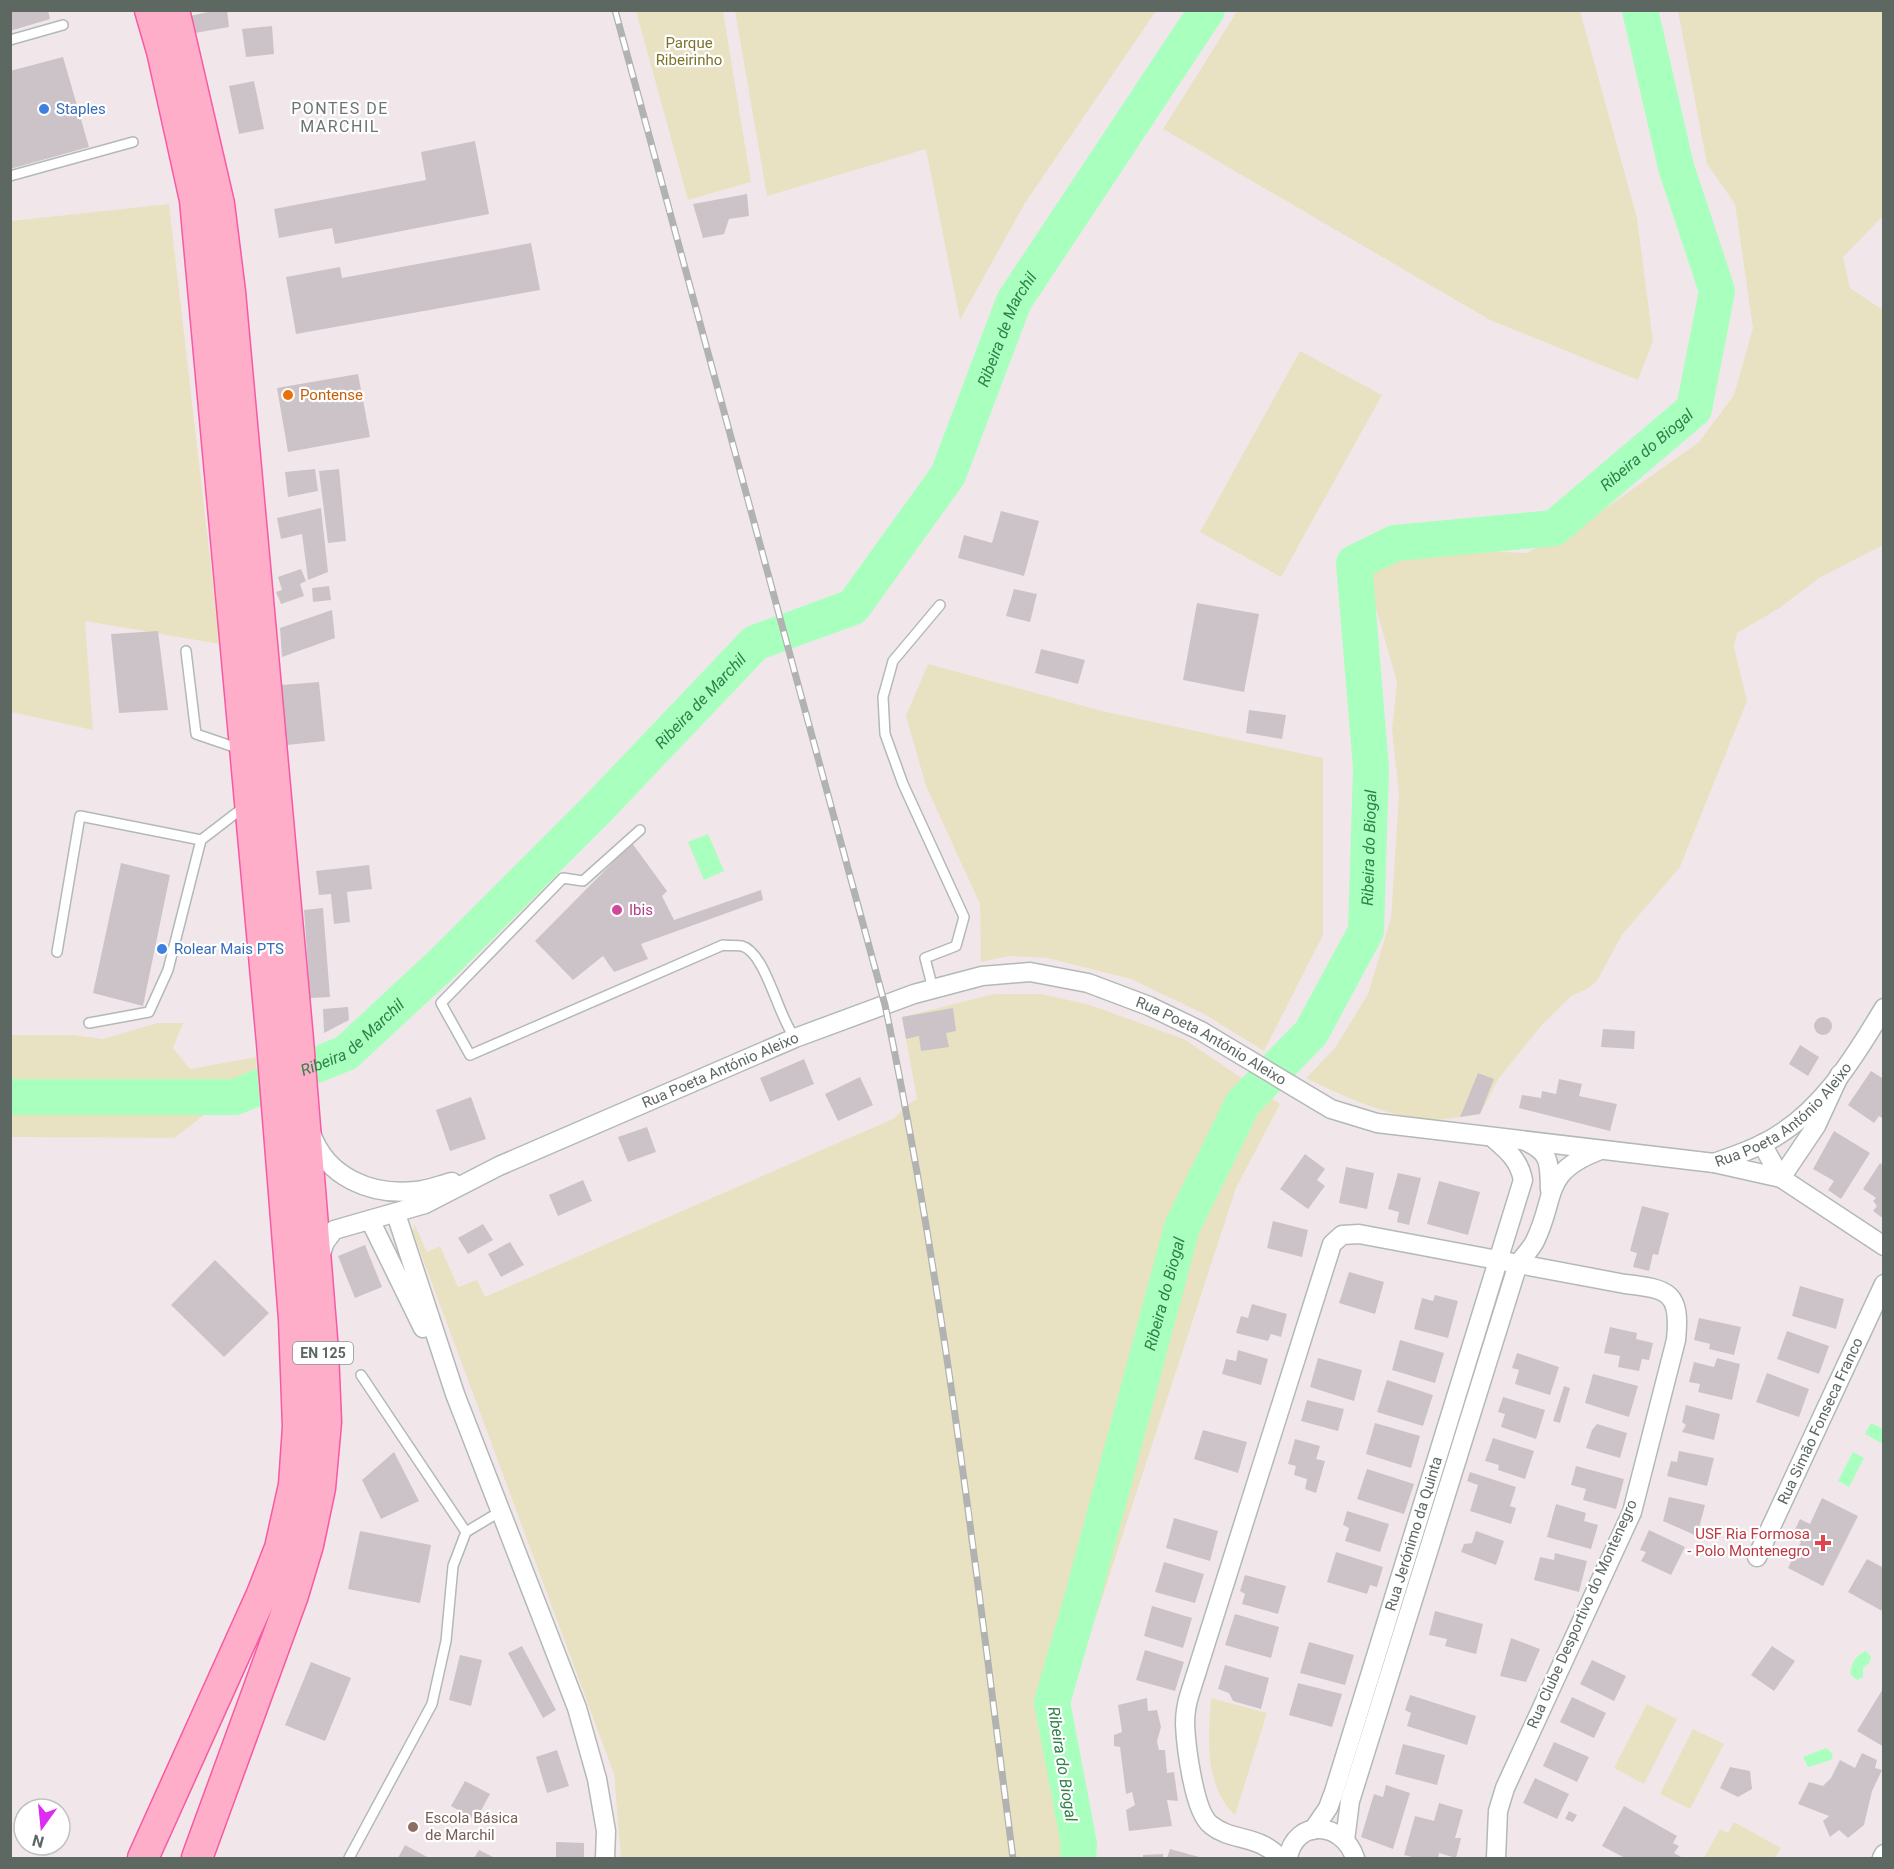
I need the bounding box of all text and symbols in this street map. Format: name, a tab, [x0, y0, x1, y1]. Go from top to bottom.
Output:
park label: Parque Ribeirinho	[656, 34, 722, 69]
district label: PONTES DE MARCHIL	[291, 99, 389, 136]
place label: Staples	[56, 100, 106, 118]
marker: Staples	[37, 102, 51, 116]
water label: Ribeira de Marchil	[973, 268, 1041, 389]
place label: Pontense	[300, 386, 363, 404]
marker: Pontense	[281, 388, 295, 402]
water label: Ribeira do Biogal	[1596, 405, 1697, 495]
water label: Ribeira de Marchil	[651, 650, 750, 752]
water label: Ribeira do Biogal	[1358, 789, 1380, 906]
place label: Ibis	[629, 901, 653, 919]
marker: Ibis	[610, 903, 624, 917]
place label: Rolear Mais PTS	[174, 940, 284, 958]
marker: Rolear Mais PTS	[155, 942, 169, 956]
street label: Rua Poeta António Aleixo	[1133, 993, 1289, 1089]
water label: Ribeira de Marchil	[298, 995, 408, 1080]
street label: Rua Poeta António Aleixo	[639, 1029, 801, 1112]
street label: Rua Poeta António Aleixo	[1712, 1059, 1856, 1171]
water label: Ribeira do Biogal	[1140, 1235, 1189, 1352]
street label: Rua Simão Fonseca Franco	[1774, 1335, 1867, 1507]
road number: EN 125	[293, 1342, 353, 1364]
street label: Rua Jerónimo da Quinta	[1381, 1454, 1446, 1613]
street label: Rua Clube Desportivo do Montenegro	[1523, 1497, 1641, 1731]
place label: USF Ria Formosa - Polo Montenegro	[1687, 1525, 1810, 1560]
marker: USF Ria Formosa - Polo Montenegro	[1814, 1534, 1832, 1552]
water label: Ribeira do Biogal	[1044, 1705, 1081, 1823]
north arrow	[12, 1797, 72, 1857]
place label: Escola Básica de Marchil	[425, 1809, 518, 1844]
marker: Escola Básica de Marchil	[406, 1820, 420, 1834]
text: N	[30, 1830, 46, 1852]

